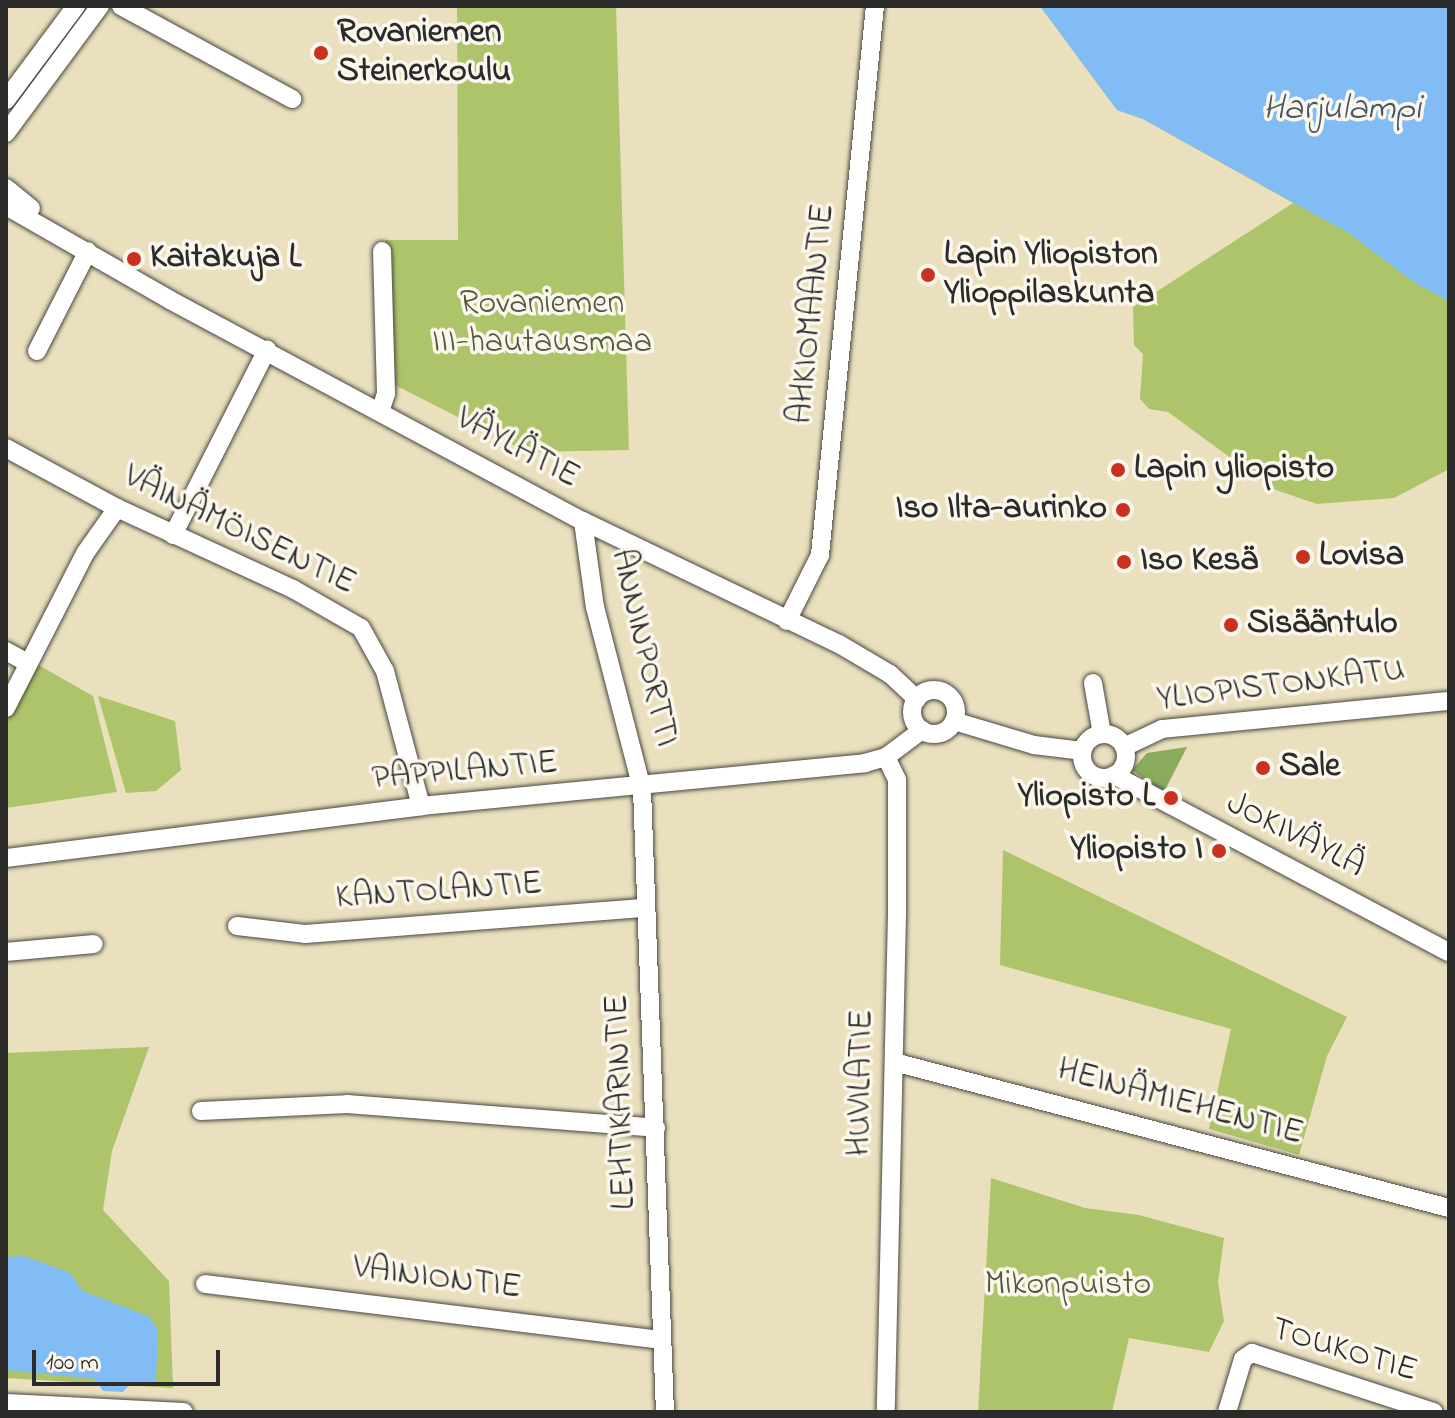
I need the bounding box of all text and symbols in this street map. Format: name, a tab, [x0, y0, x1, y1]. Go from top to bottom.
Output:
place label: Rovaniemen Steinerkoulu	[337, 13, 511, 92]
marker: Rovaniemen Steinerkoulu	[312, 44, 330, 62]
water label: Harjulampi	[1263, 88, 1421, 132]
street label: AHKIOMAANTIE	[781, 202, 845, 426]
place label: Lapin Yliopiston Ylioppilaskunta	[944, 235, 1158, 314]
place label: Kaitakuja L	[150, 239, 301, 279]
marker: Kaitakuja L	[125, 250, 143, 268]
marker: Lapin Yliopiston Ylioppilaskunta	[919, 266, 937, 284]
park label: Rovaniemen III-hautausmaa	[432, 284, 652, 364]
street label: VÄYLÄTIE	[448, 400, 586, 498]
place label: Lapin yliopisto	[1134, 450, 1334, 490]
street label: VÄINÄMÖISENTIE	[116, 457, 362, 605]
marker: Lapin yliopisto	[1109, 461, 1127, 479]
place label: Iso Ilta-aurinko	[896, 490, 1107, 530]
marker: Iso Ilta-aurinko	[1114, 501, 1132, 519]
place label: Lovisa	[1319, 537, 1404, 577]
place label: Iso Kesä	[1140, 542, 1258, 582]
street label: ANNINPORTTI	[600, 545, 686, 751]
marker: Lovisa	[1294, 548, 1312, 566]
marker: Iso Kesä	[1115, 553, 1133, 571]
place label: Sisääntulo	[1247, 605, 1398, 645]
marker: Sisääntulo	[1222, 616, 1240, 634]
street label: YLIOPISTONKATU	[1155, 651, 1407, 721]
street label: PAPPILANTIE	[370, 744, 560, 800]
place label: Sale	[1279, 748, 1340, 788]
marker: Sale	[1254, 759, 1272, 777]
place label: Yliopisto L	[1018, 778, 1155, 818]
street label: JOKIVÄYLÄ	[1219, 784, 1371, 888]
marker: Yliopisto L	[1162, 789, 1180, 807]
place label: Yliopisto I	[1070, 831, 1203, 871]
marker: Yliopisto I	[1210, 842, 1228, 860]
street label: KANTOLANTIE	[334, 864, 544, 920]
street label: LEHTIKARINTIE	[598, 994, 646, 1210]
street label: HUVILATIE	[840, 1009, 884, 1157]
street label: HEINÄMIEHENTIE	[1053, 1051, 1307, 1155]
street label: VAINIONTIE	[351, 1248, 523, 1310]
park label: Mikonpuisto	[985, 1266, 1151, 1306]
street label: TOUKOTIE	[1266, 1310, 1422, 1392]
scale bar	[36, 1334, 224, 1384]
text: 100 m	[46, 1346, 99, 1381]

